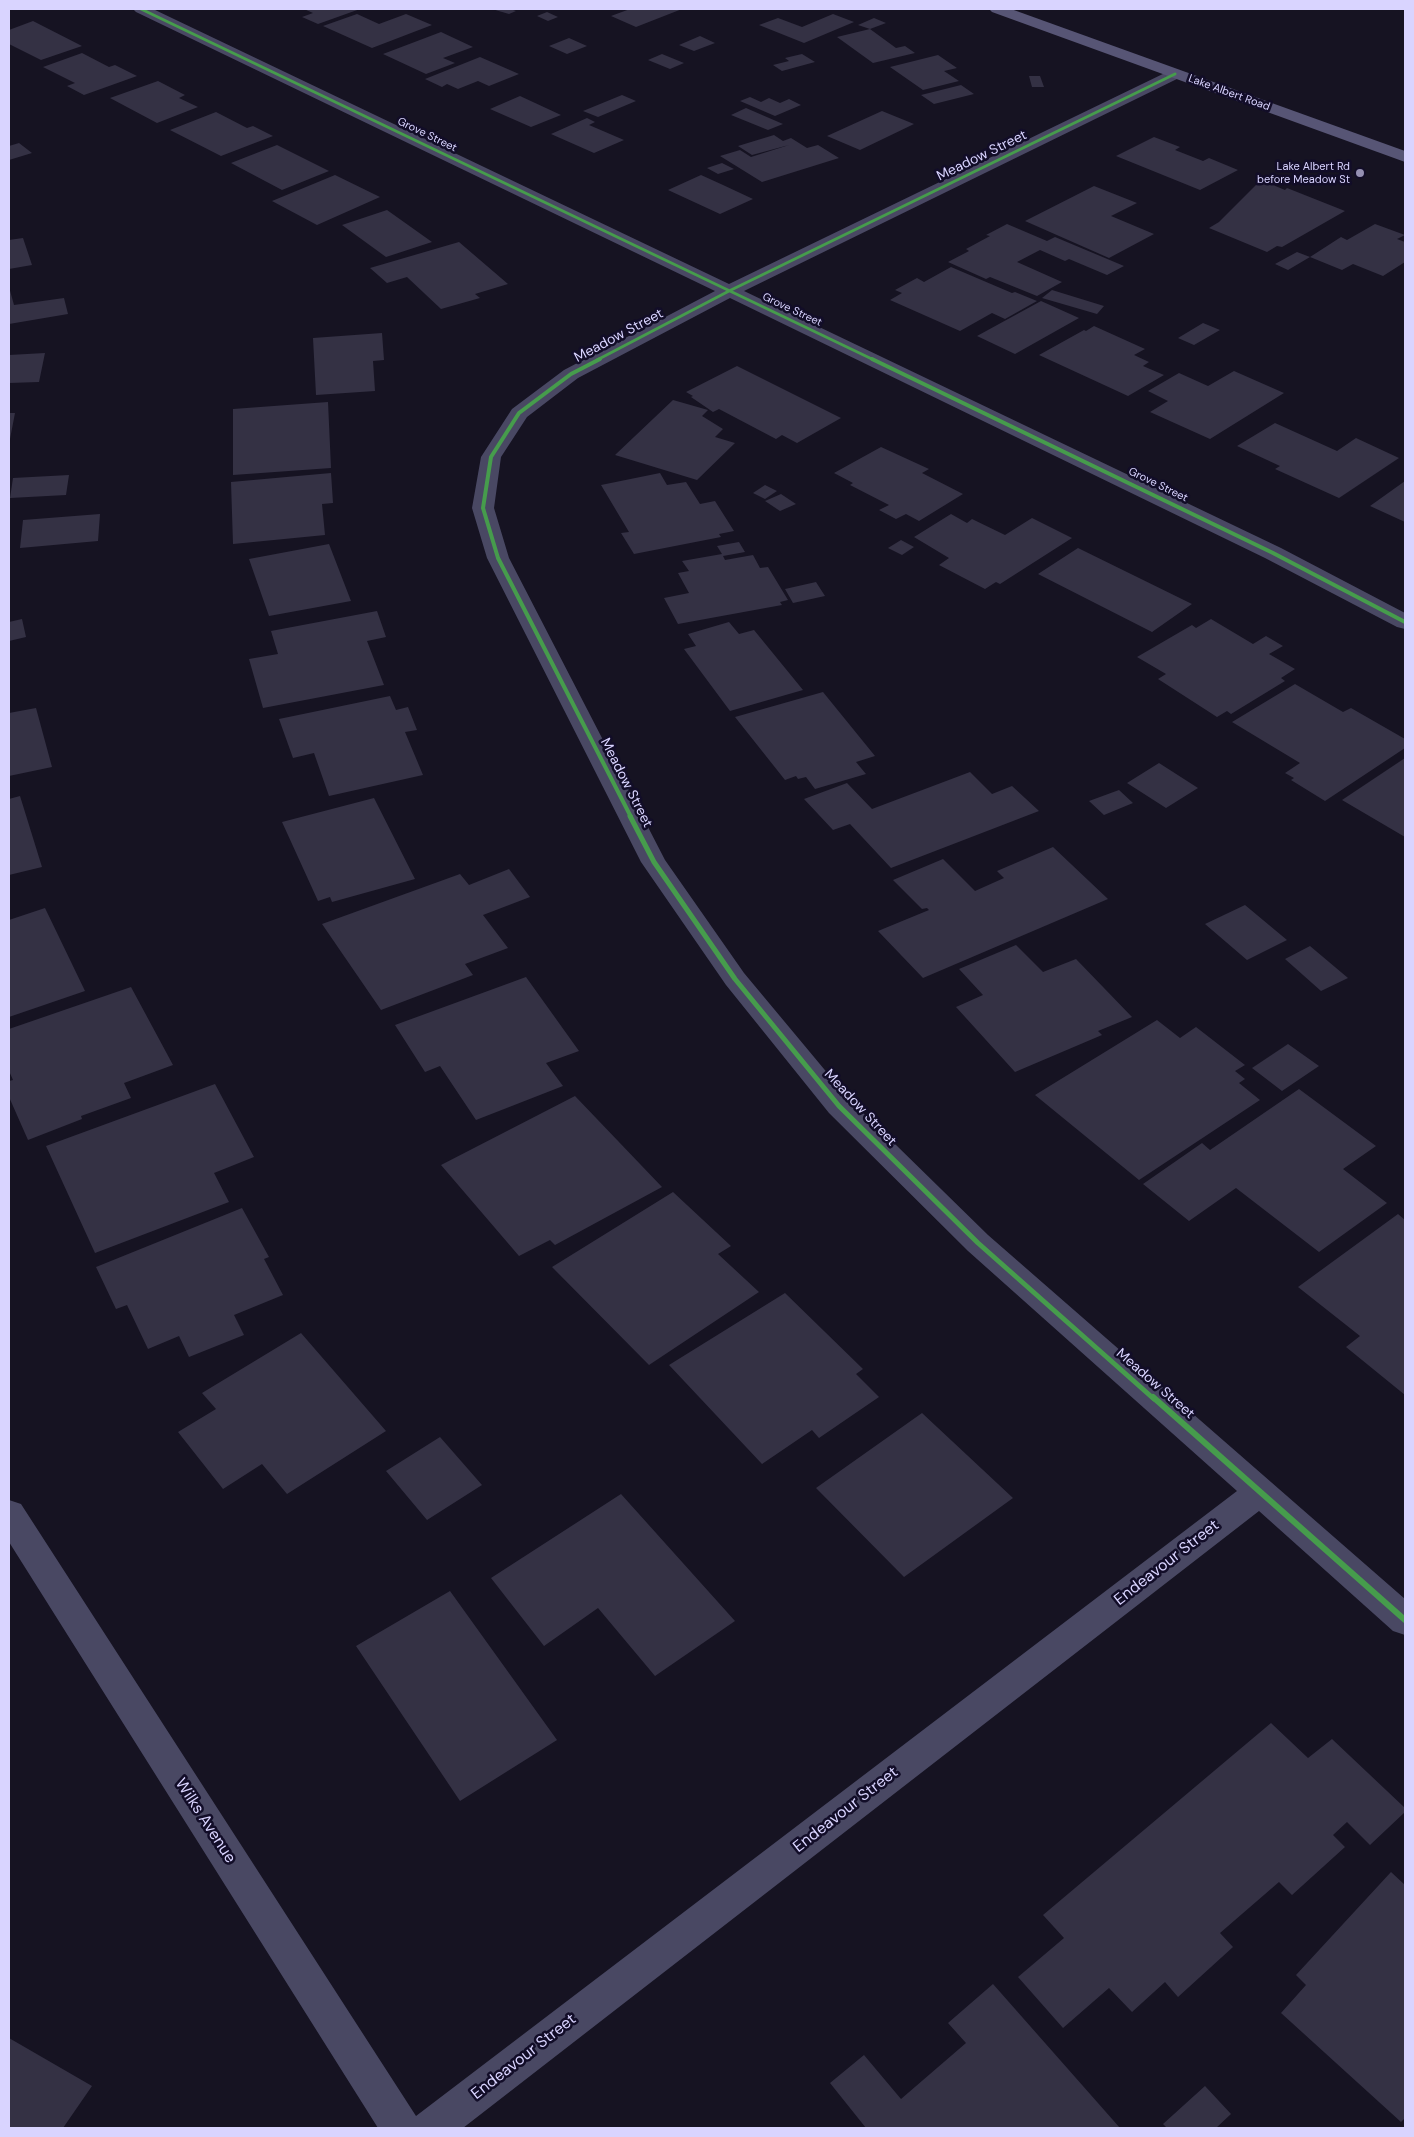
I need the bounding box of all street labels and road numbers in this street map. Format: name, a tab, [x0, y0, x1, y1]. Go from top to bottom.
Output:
street label: Lake Albert Road	[1186, 72, 1272, 114]
street label: Grove Street	[395, 115, 459, 155]
street label: Meadow Street	[934, 127, 1030, 185]
street label: Grove Street	[760, 290, 824, 330]
street label: Meadow Street	[572, 306, 666, 366]
street label: Grove Street	[1126, 465, 1190, 505]
street label: Meadow Street	[596, 735, 656, 831]
street label: Meadow Street	[820, 1066, 900, 1150]
street label: Meadow Street	[1112, 1345, 1198, 1423]
street label: Endeavour Street	[1111, 1516, 1223, 1610]
street label: Endeavour Street	[790, 1763, 902, 1857]
street label: Wilks Avenue	[170, 1775, 240, 1867]
street label: Endeavour Street	[468, 2010, 580, 2104]

